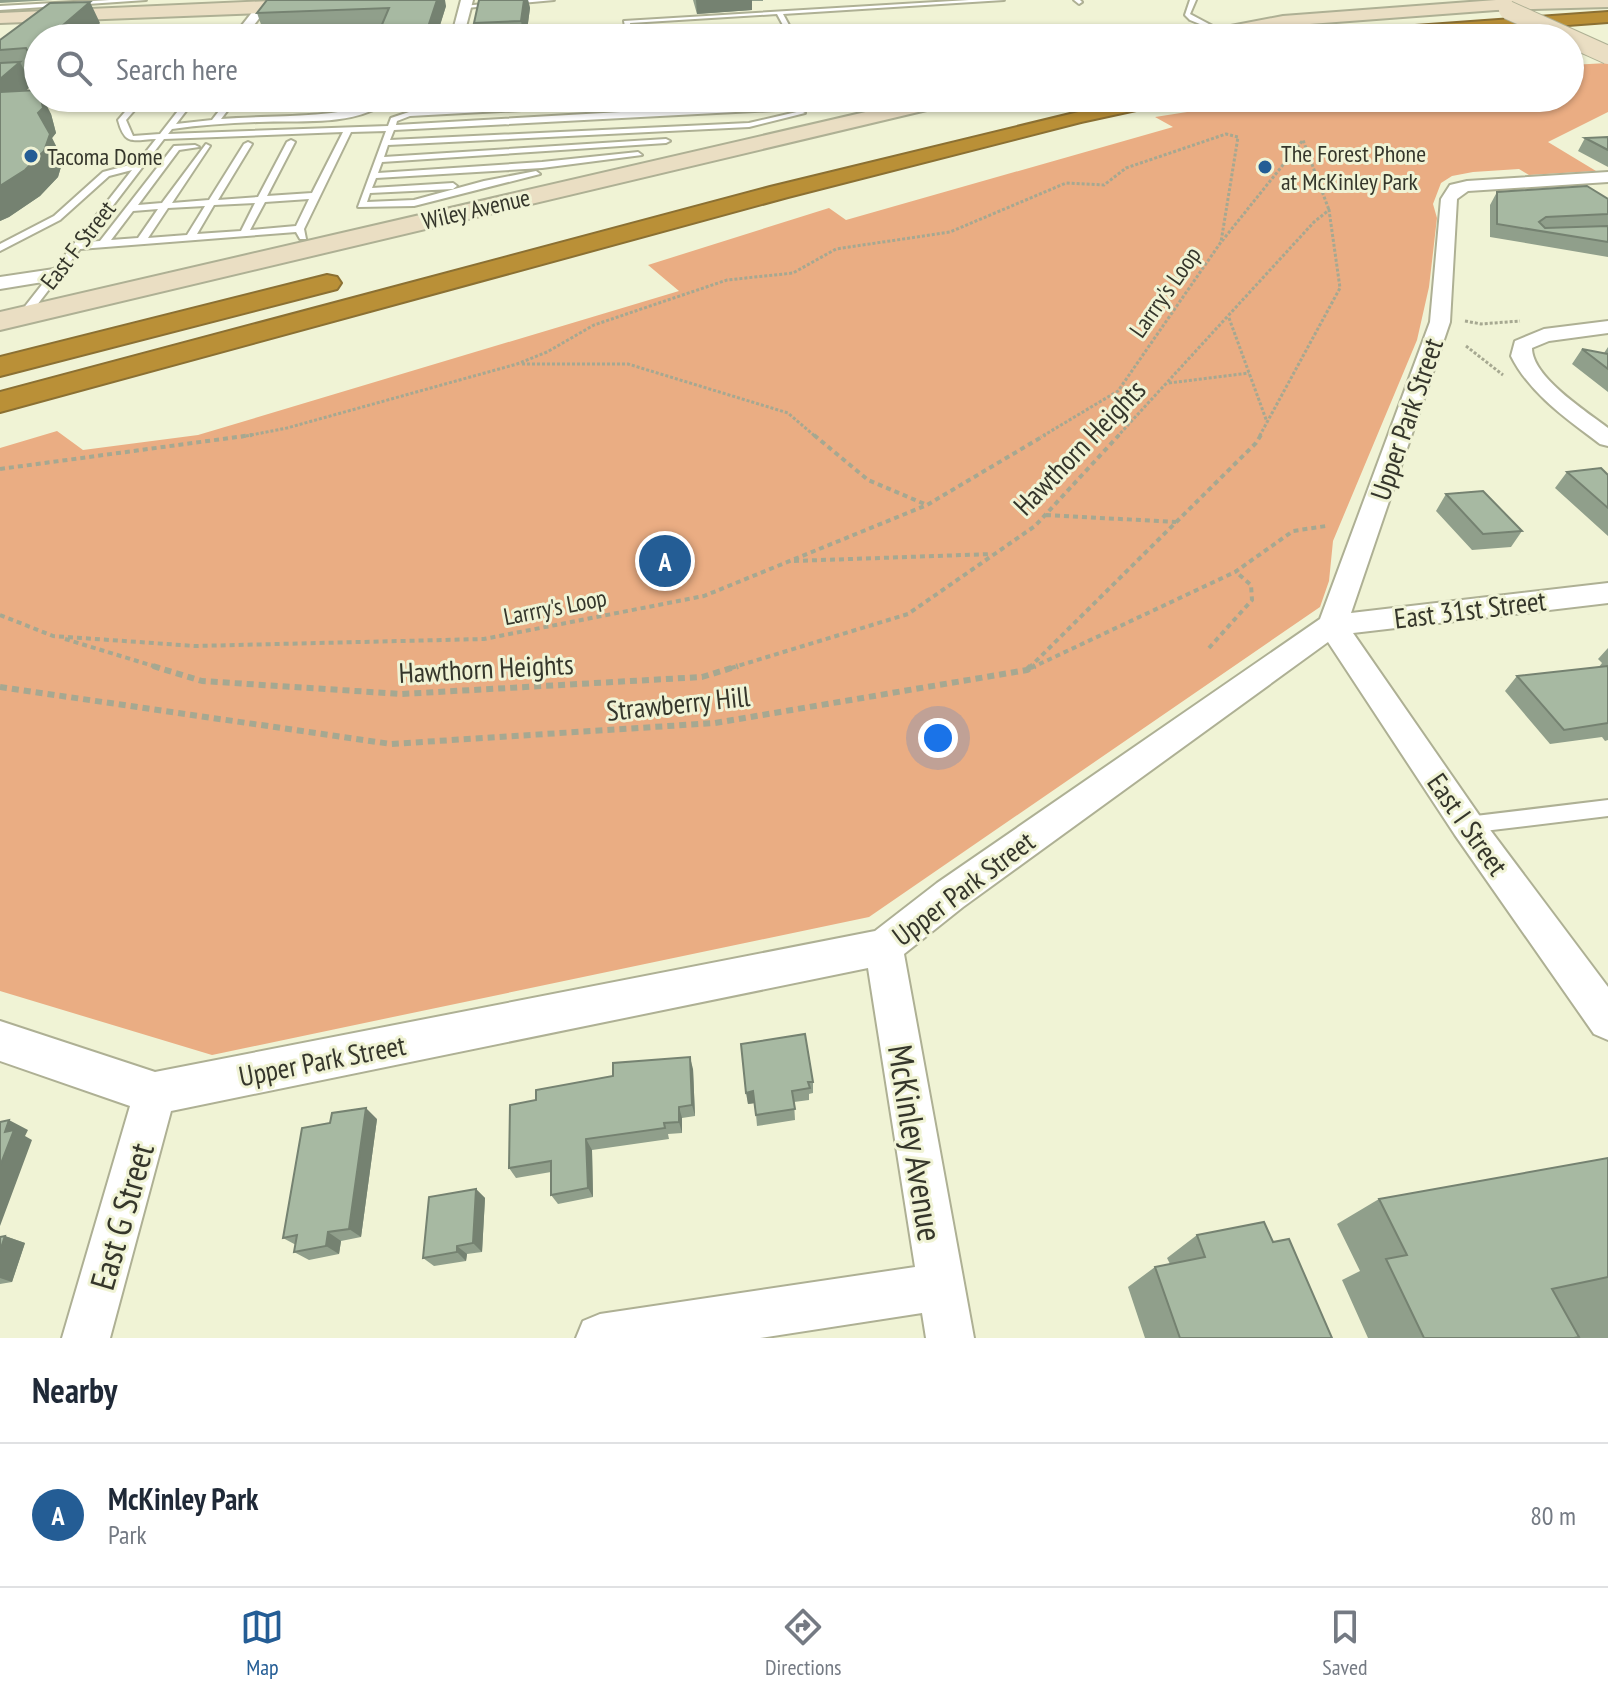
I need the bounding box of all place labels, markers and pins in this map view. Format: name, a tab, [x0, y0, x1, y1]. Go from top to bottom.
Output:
place label: The Forest Phone at McKinley Park	[1281, 138, 1426, 197]
place label: Tacoma Dome	[47, 141, 163, 172]
marker: Tacoma Dome	[22, 147, 40, 165]
marker: The Forest Phone at McKinley Park	[1256, 158, 1274, 176]
pin: A	[639, 531, 691, 591]

